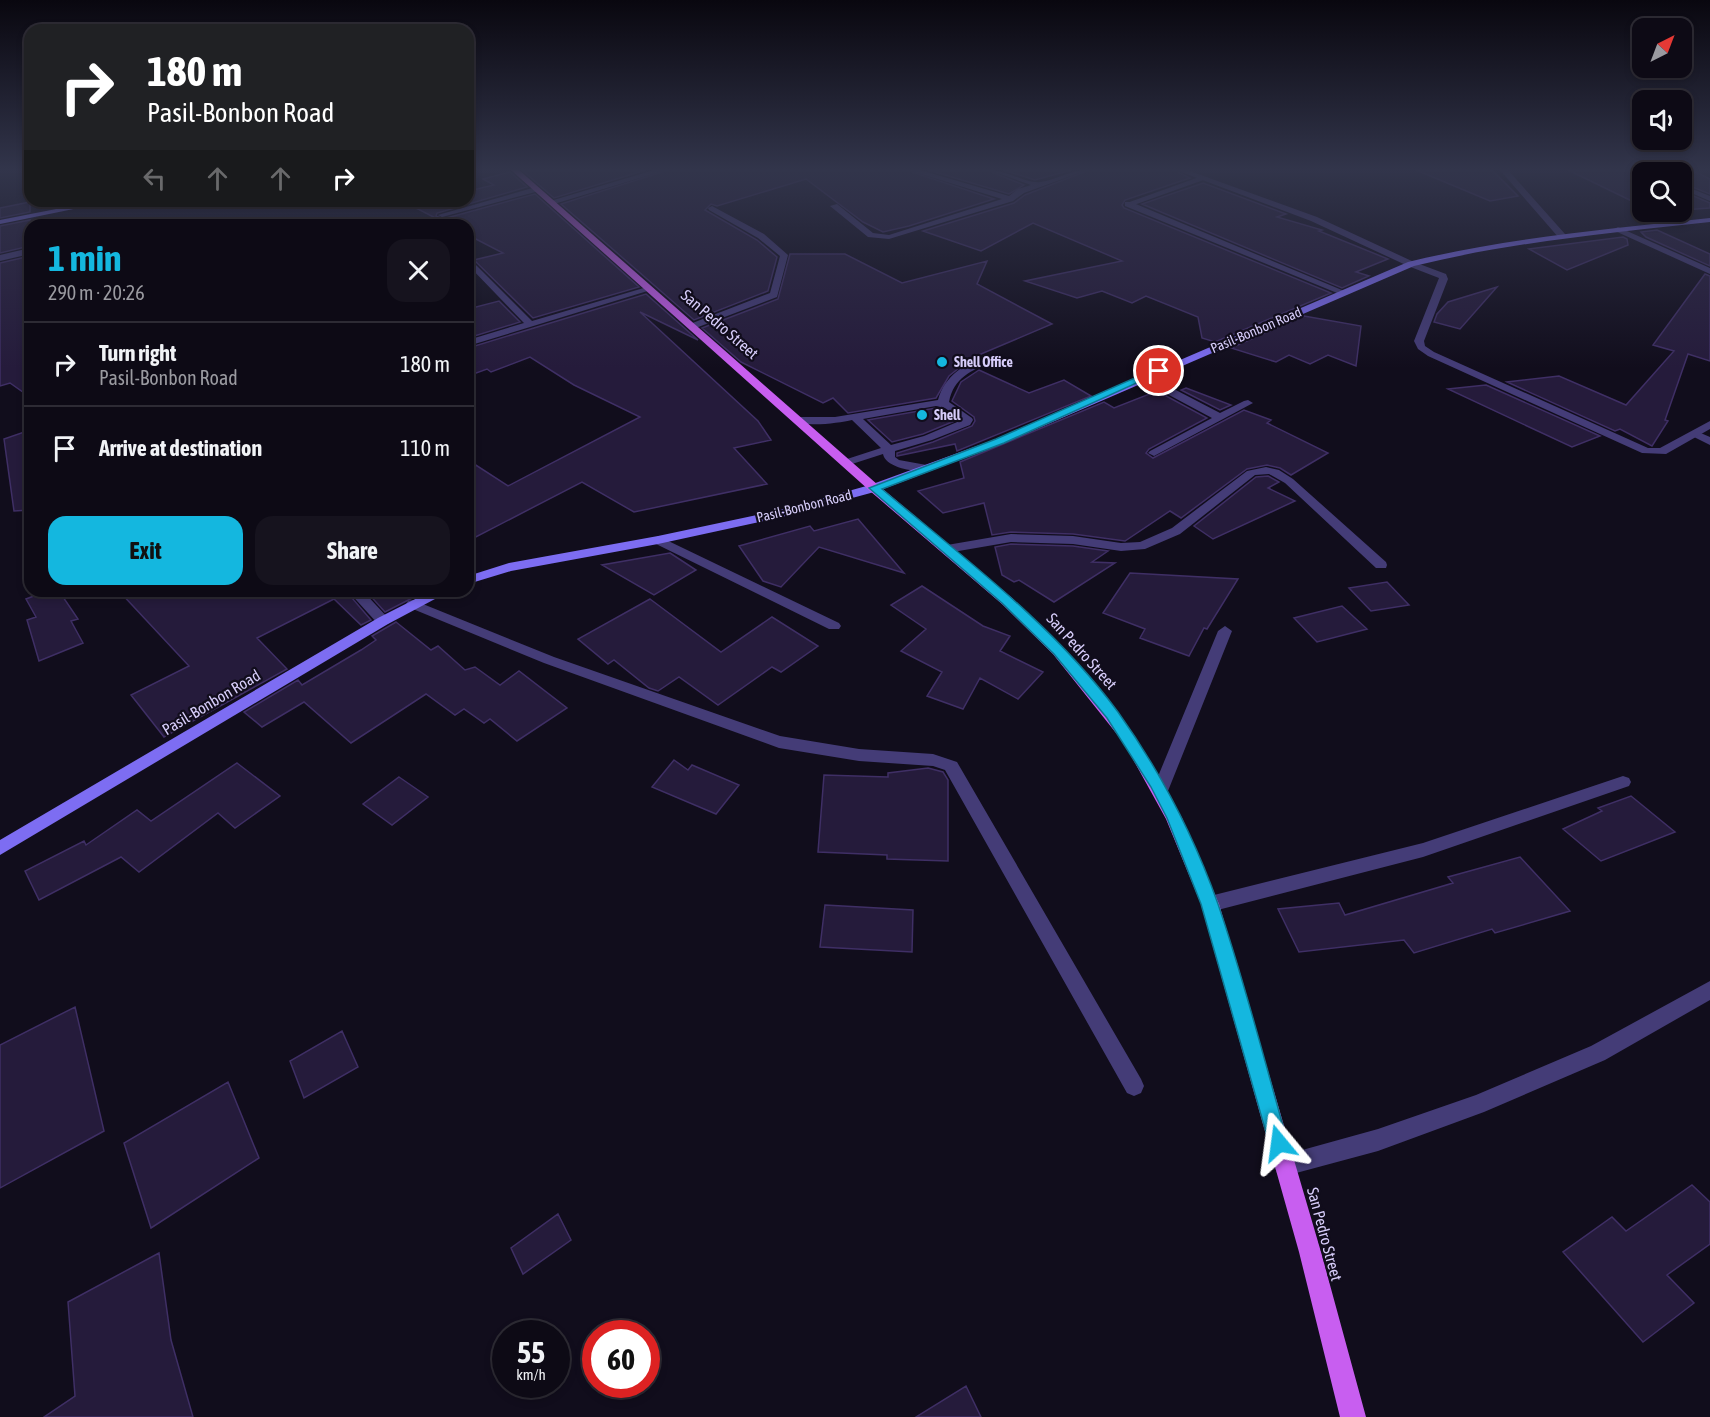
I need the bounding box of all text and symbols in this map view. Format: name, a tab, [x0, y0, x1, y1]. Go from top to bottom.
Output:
north arrow	[1632, 18, 1692, 78]
map controls	[1632, 18, 1692, 222]
text: 180 m	[147, 47, 242, 95]
icon: right	[48, 48, 126, 126]
button: sound	[1632, 90, 1692, 150]
text: Pasil-Bonbon Road	[147, 97, 334, 128]
icon: left	[138, 162, 171, 195]
icon: ahead	[201, 162, 234, 195]
icon: ahead	[264, 162, 297, 195]
icon: right	[327, 162, 360, 195]
button: search	[1632, 162, 1692, 222]
text: 1 min	[48, 237, 122, 279]
button: close	[387, 239, 450, 302]
text: 290 m · 20:26	[48, 281, 145, 304]
street label: San Pedro Street	[678, 286, 762, 363]
street label: Pasil-Bonbon Road	[1208, 304, 1304, 356]
text: Turn right	[99, 340, 176, 366]
pin	[1133, 345, 1184, 396]
icon: right	[48, 348, 81, 381]
text: 180 m	[400, 351, 450, 377]
place label: Shell Office	[954, 354, 1013, 370]
icon: arrive	[1142, 354, 1175, 387]
marker: Shell Office	[935, 355, 949, 369]
text: Pasil-Bonbon Road	[99, 366, 238, 389]
place label: Shell	[934, 407, 961, 423]
marker: Shell	[915, 408, 929, 422]
icon: arrive	[48, 432, 81, 465]
text: Arrive at destination	[99, 435, 262, 461]
text: 110 m	[400, 435, 450, 461]
street label: Pasil-Bonbon Road	[755, 486, 853, 526]
button: Exit	[48, 516, 243, 585]
button: Share	[255, 516, 450, 585]
street label: San Pedro Street	[1043, 609, 1121, 693]
street label: Pasil-Bonbon Road	[159, 666, 263, 738]
position arrow	[1247, 1111, 1311, 1175]
street label: San Pedro Street	[1304, 1185, 1346, 1283]
speed limit sign: 60	[582, 1320, 660, 1398]
text: 55	[517, 1335, 545, 1369]
text: km/h	[516, 1366, 546, 1383]

